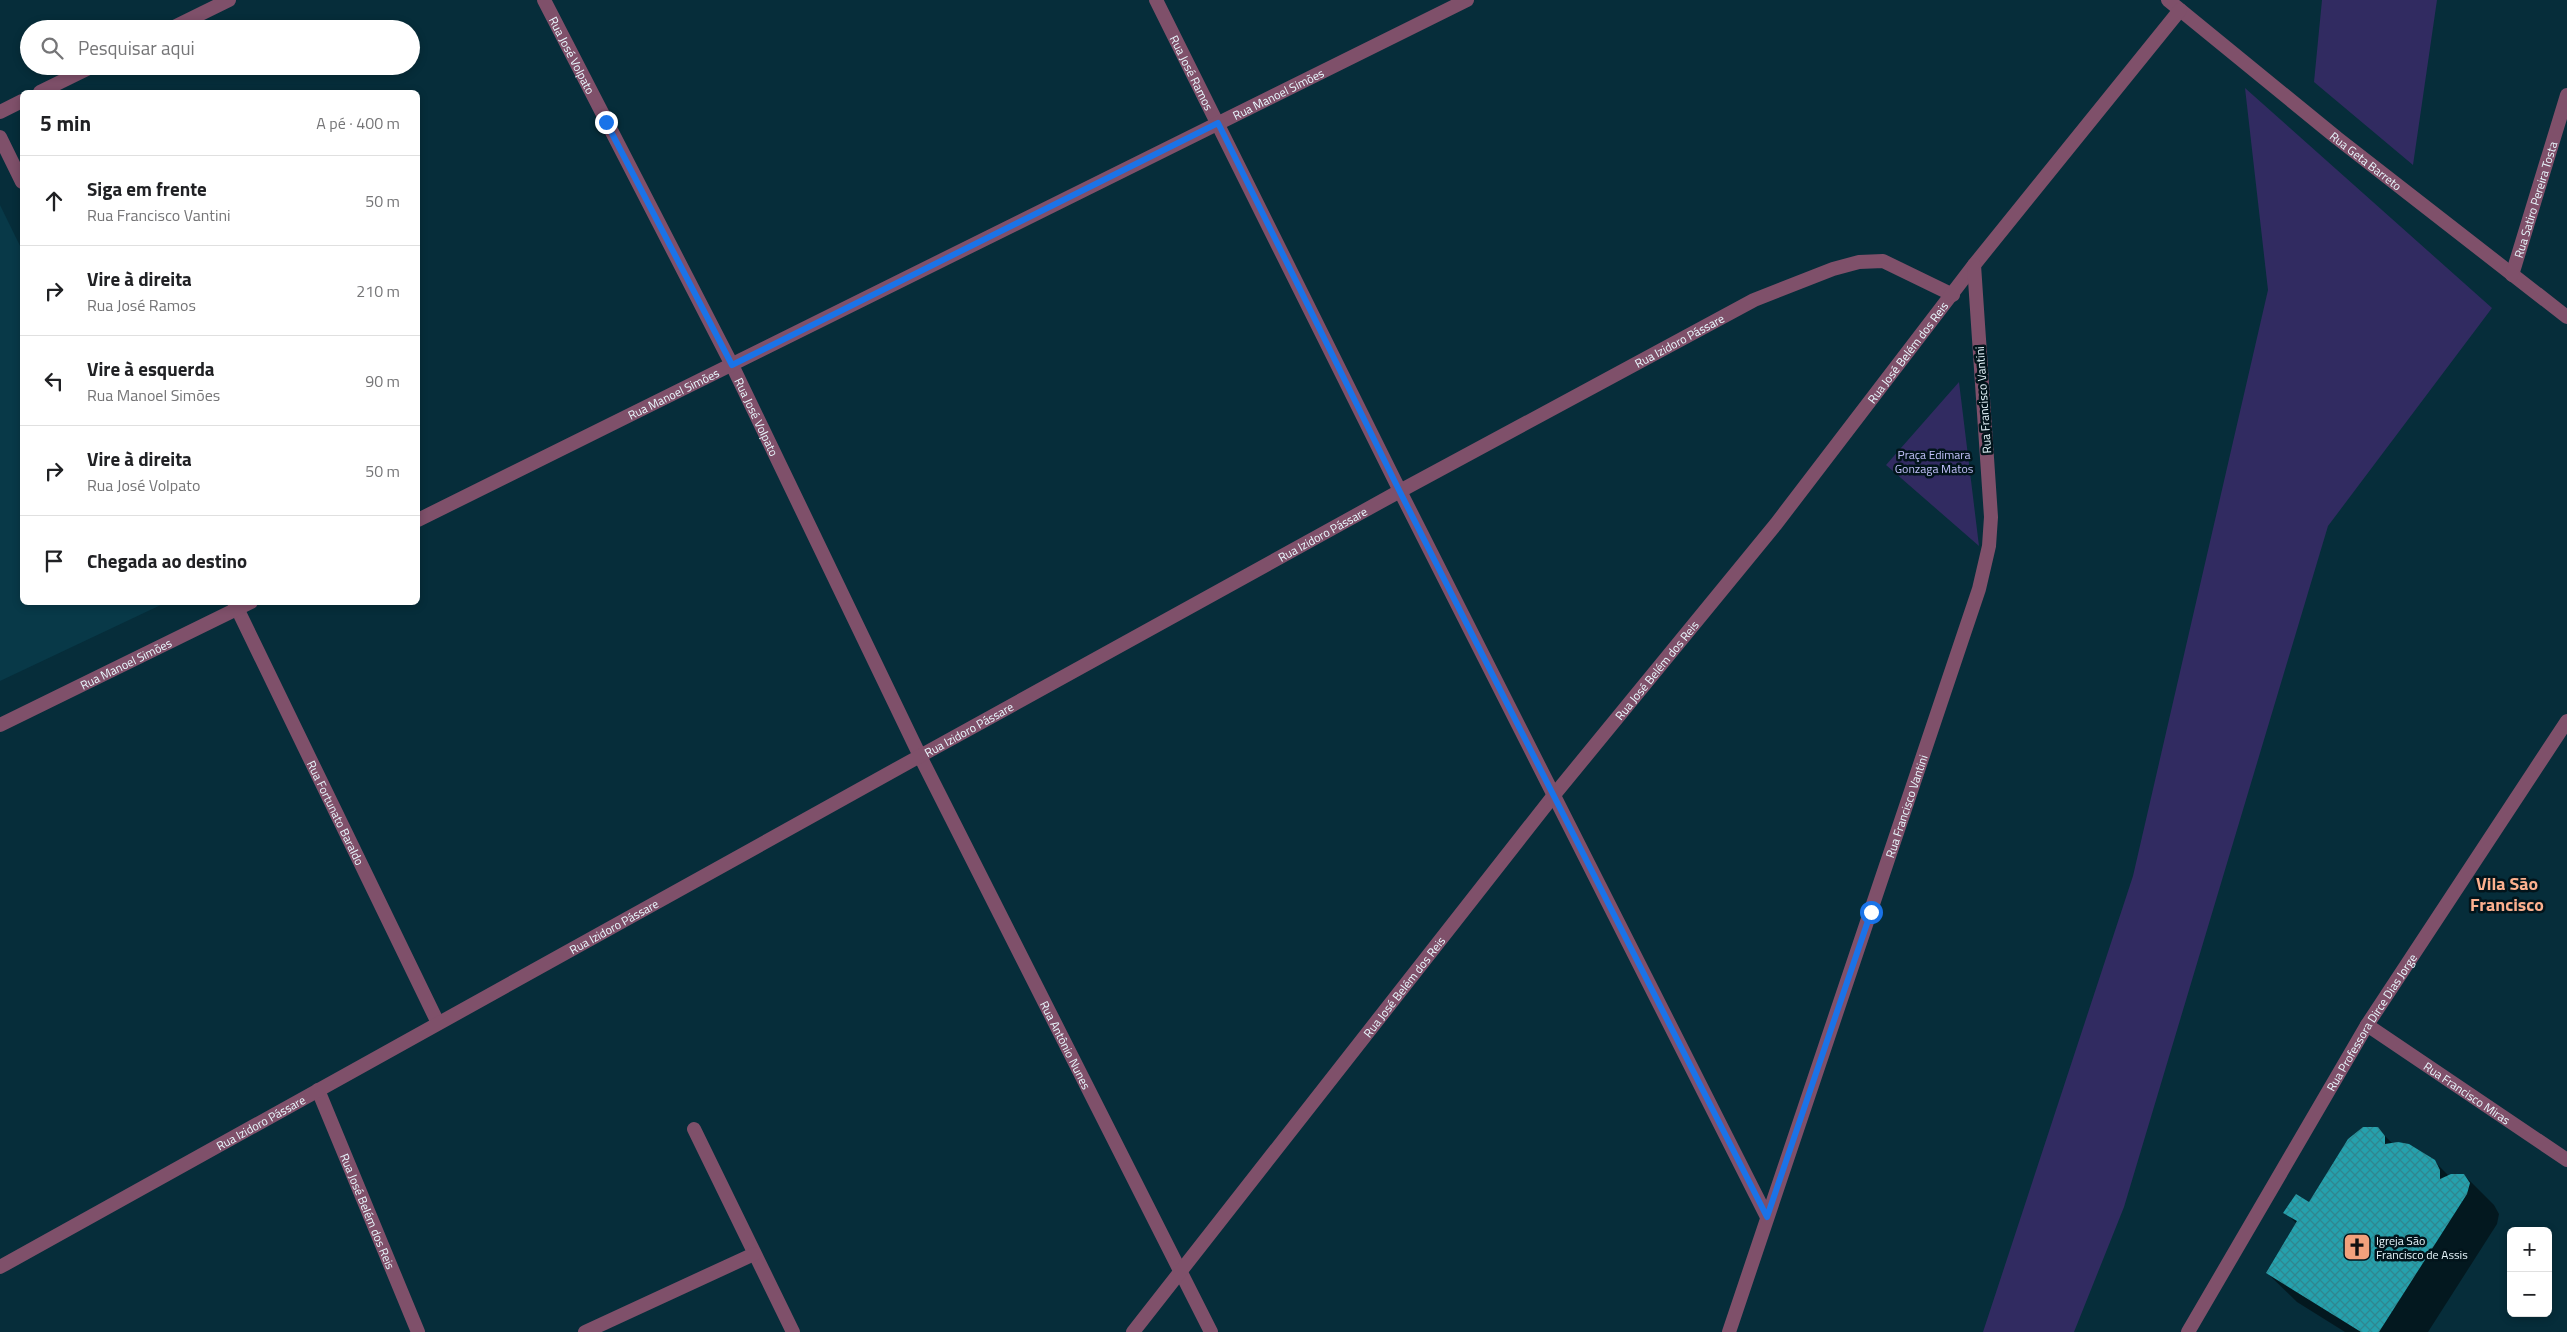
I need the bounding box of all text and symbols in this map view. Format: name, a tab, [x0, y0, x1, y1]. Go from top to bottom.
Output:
street label: Rua José Volpato	[544, 13, 600, 97]
search box	[20, 20, 420, 75]
street label: Rua José Ramos	[1165, 32, 1219, 114]
text: Pesquisar aqui	[78, 33, 195, 62]
icon: search	[38, 34, 66, 62]
street label: Rua Manoel Simões	[1229, 63, 1327, 124]
text: 5 min	[40, 107, 91, 139]
text: A pé · 400 m	[316, 111, 400, 135]
route end	[595, 111, 618, 134]
street label: Rua Geta Barreto	[2326, 126, 2406, 195]
street label: Rua Satiro Pereira Tosta	[2508, 139, 2562, 260]
text: Siga em frente	[87, 174, 207, 203]
icon: ahead	[40, 187, 68, 215]
text: 50 m	[365, 189, 400, 213]
text: Rua Francisco Vantini	[87, 203, 231, 227]
text: Vire à direita	[87, 264, 192, 293]
icon: right	[40, 277, 68, 305]
text: 210 m	[356, 279, 400, 303]
text: Rua José Ramos	[87, 293, 196, 317]
street label: Rua José Belém dos Reis	[1862, 297, 1953, 407]
street label: Rua Izidoro Pássare	[1631, 308, 1728, 372]
street label: Rua Francisco Vantini	[1970, 346, 1996, 454]
text: Vire à esquerda	[87, 354, 215, 383]
street label: Rua Manoel Simões	[624, 363, 723, 424]
icon: left	[40, 367, 68, 395]
text: 90 m	[365, 369, 400, 393]
street label: Rua José Volpato	[730, 374, 784, 459]
text: Rua Manoel Simões	[87, 383, 220, 407]
text: Vire à direita	[87, 444, 192, 473]
park label: Praça Edimara Gonzaga Matos	[1895, 445, 1974, 478]
icon: right	[40, 457, 68, 485]
text: 50 m	[365, 459, 400, 483]
text: Rua José Volpato	[87, 473, 200, 497]
street label: Rua Izidoro Pássare	[1274, 501, 1371, 566]
text: Chegada ao destino	[87, 546, 247, 575]
icon: arrive	[40, 547, 68, 575]
street label: Rua José Belém dos Reis	[1610, 616, 1703, 724]
street label: Rua Manoel Simões	[77, 633, 175, 694]
street label: Rua Izidoro Pássare	[921, 697, 1017, 762]
street label: Rua Francisco Vantini	[1880, 752, 1932, 860]
street label: Rua Fortunato Baraldo	[303, 757, 370, 868]
district label: Vila São Francisco	[2470, 870, 2544, 918]
street label: Rua Izidoro Pássare	[566, 894, 662, 959]
route start	[1860, 901, 1883, 924]
street label: Rua José Belém dos Reis	[1358, 932, 1450, 1041]
street label: Rua Professora Dirce Dias Jorge	[2321, 949, 2421, 1095]
street label: Rua Antônio Nunes	[1036, 997, 1096, 1093]
street label: Rua Francisco Miras	[2420, 1057, 2515, 1129]
street label: Rua Izidoro Pássare	[212, 1090, 309, 1155]
street label: Rua José Belém dos Reis	[336, 1150, 401, 1272]
map controls	[2507, 1227, 2552, 1317]
button: +	[2507, 1227, 2552, 1272]
place label: Igreja São Francisco de Assis	[2376, 1231, 2468, 1264]
church icon: Igreja São Francisco de Assis	[2342, 1232, 2372, 1262]
button: −	[2507, 1272, 2552, 1317]

